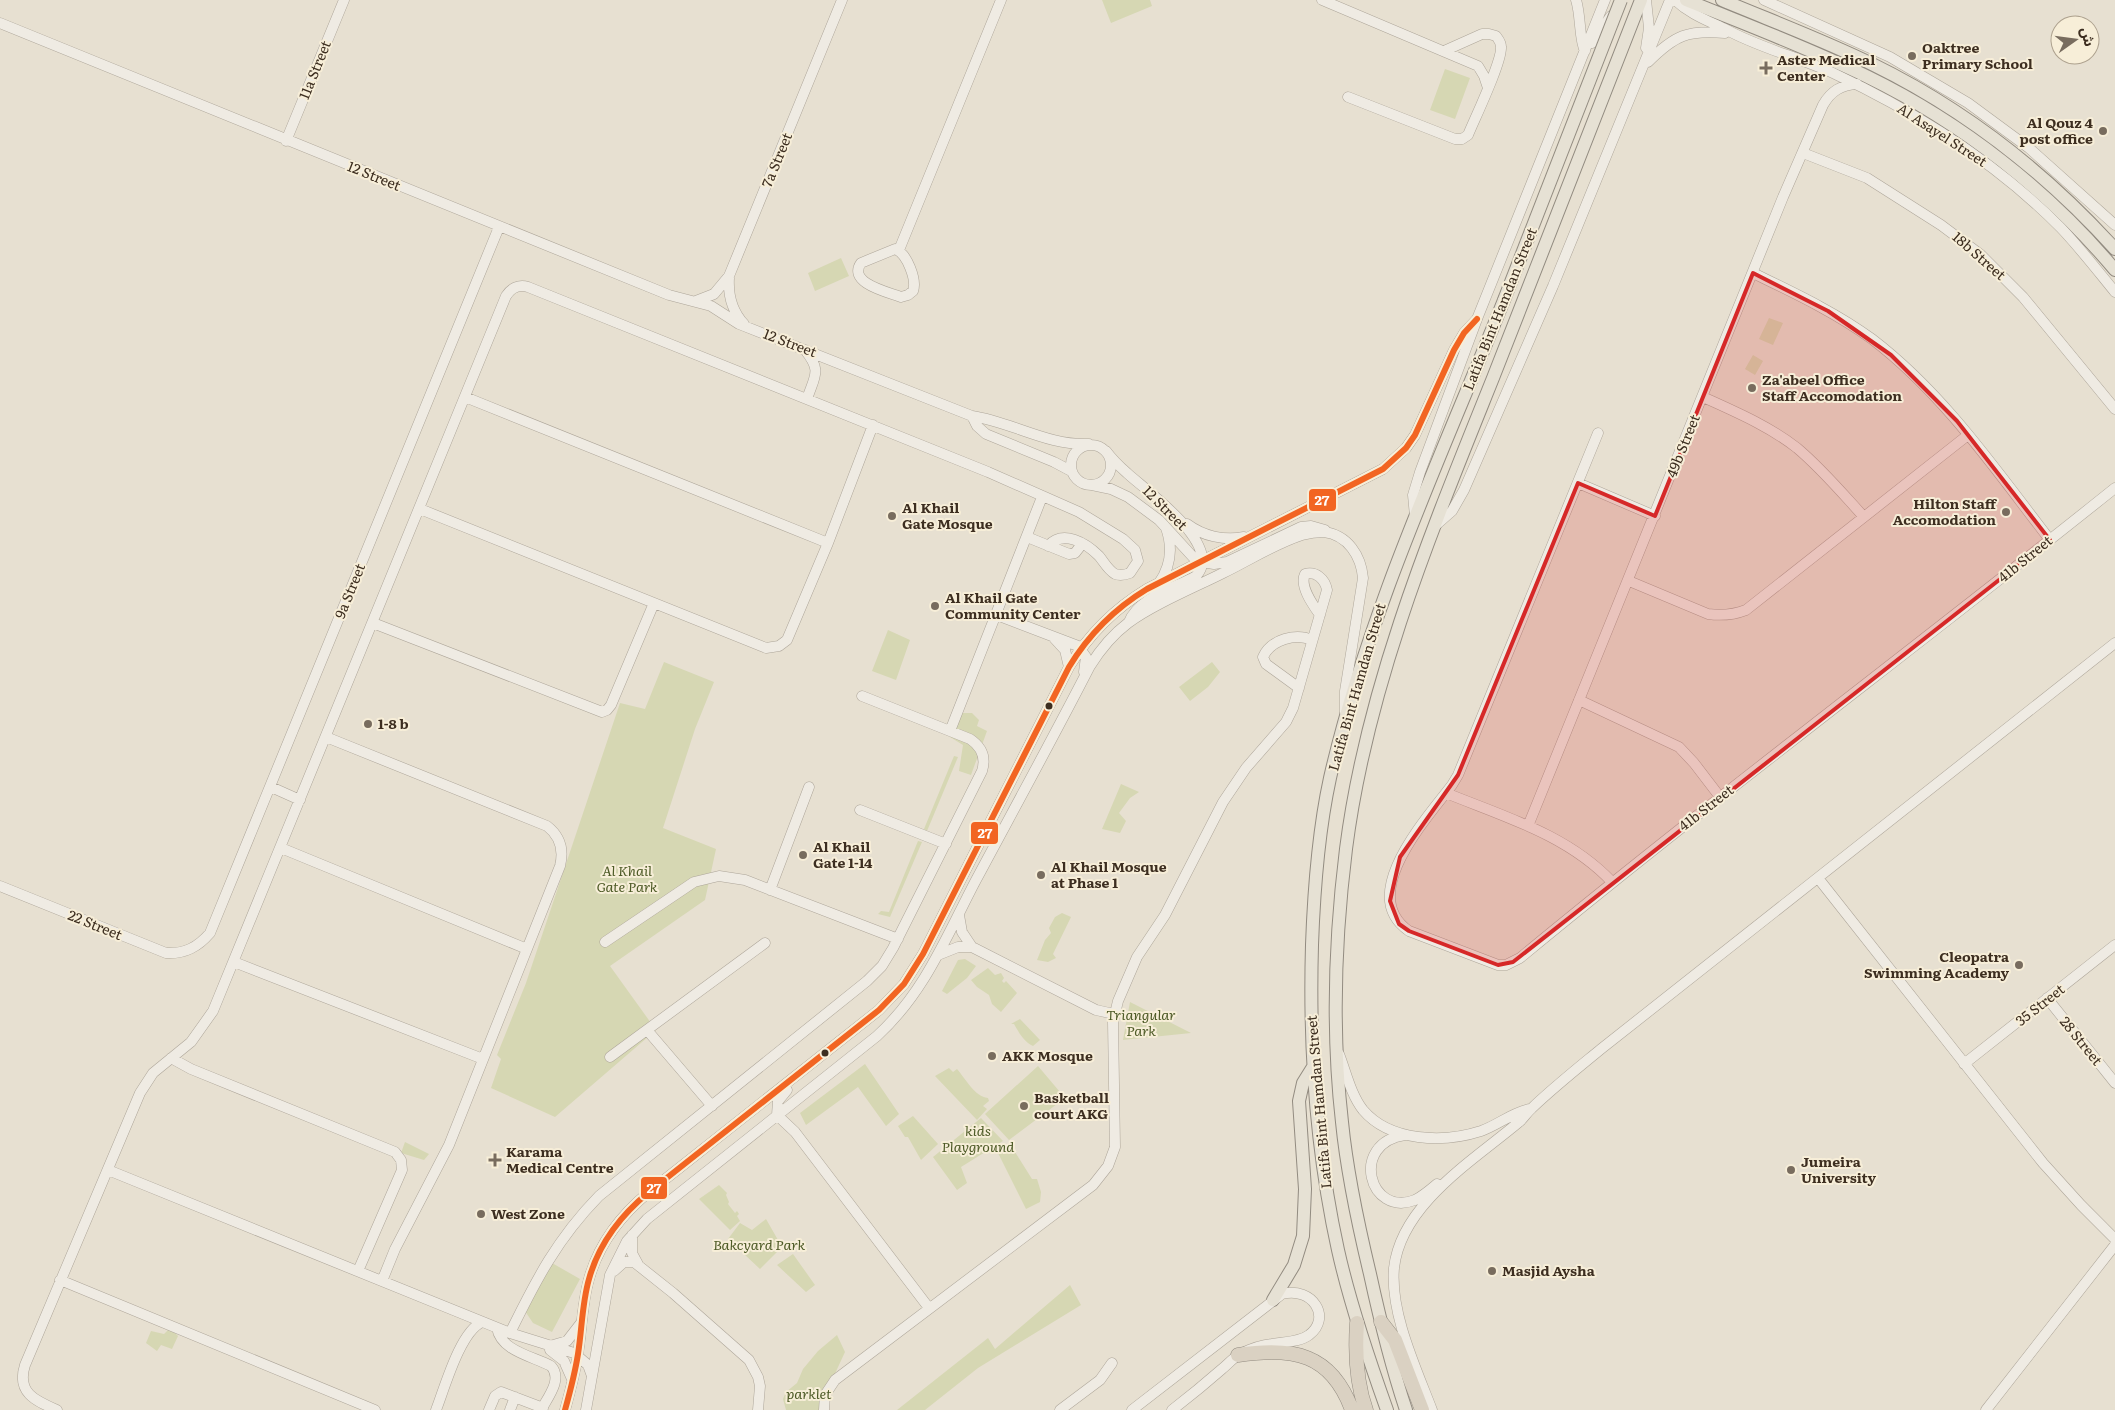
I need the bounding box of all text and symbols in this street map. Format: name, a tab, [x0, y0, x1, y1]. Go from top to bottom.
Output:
north arrow	[2050, 15, 2100, 65]
text: ش	[2077, 25, 2101, 48]
street label: 11a Street	[293, 37, 335, 102]
place label: Oaktree Primary School	[1922, 37, 2033, 73]
place label: Aster Medical Center	[1777, 49, 1875, 85]
marker: Oaktree Primary School	[1906, 50, 1918, 62]
marker: Aster Medical Center	[1759, 61, 1773, 75]
street label: Al Asayel Street	[1894, 98, 1992, 171]
place label: Al Qouz 4 post office	[2020, 112, 2094, 148]
marker: Al Qouz 4 post office	[2097, 125, 2109, 137]
street label: 7a Street	[756, 129, 796, 190]
street label: 12 Street	[345, 155, 404, 195]
street label: Latifa Bint Hamdan Street	[1457, 224, 1541, 393]
street label: 18b Street	[1949, 226, 2011, 284]
street label: 12 Street	[761, 323, 820, 361]
place label: Za'abeel Office Staff Accomodation	[1762, 369, 1902, 405]
marker: Za'abeel Office Staff Accomodation	[1746, 382, 1758, 394]
street label: 49b Street	[1660, 411, 1704, 480]
street label: 12 Street	[1139, 481, 1193, 534]
line badge: 27	[1308, 488, 1337, 512]
text: 27	[1315, 489, 1330, 509]
place label: Hilton Staff Accomodation	[1893, 493, 1998, 529]
place label: Al Khail Gate Mosque	[902, 497, 993, 533]
marker: Hilton Staff Accomodation	[2000, 506, 2012, 518]
marker: Al Khail Gate Mosque	[886, 510, 898, 522]
street label: 41b Street	[1993, 530, 2056, 586]
street label: 9a Street	[329, 560, 369, 621]
place label: Al Khail Gate Community Center	[945, 587, 1081, 623]
marker: Al Khail Gate Community Center	[929, 600, 941, 612]
street label: Latifa Bint Hamdan Street	[1322, 600, 1390, 773]
unlabelled marker	[1044, 701, 1054, 711]
place label: 1-8 b	[378, 713, 409, 733]
marker: 1-8 b	[362, 718, 374, 730]
street label: 41b Street	[1674, 779, 1737, 835]
line badge: 27	[970, 821, 999, 845]
text: 27	[978, 822, 993, 842]
place label: Al Khail Gate 1-14	[813, 836, 873, 872]
marker: Al Khail Gate 1-14	[797, 849, 809, 861]
place label: Al Khail Mosque at Phase 1	[1051, 856, 1167, 892]
park label: Al Khail Gate Park	[596, 860, 658, 896]
marker: Al Khail Mosque at Phase 1	[1035, 869, 1047, 881]
street label: 22 Street	[65, 904, 126, 944]
place label: Cleopatra Swimming Academy	[1864, 946, 2010, 982]
marker: Cleopatra Swimming Academy	[2013, 959, 2025, 971]
street label: 35 Street	[2011, 978, 2068, 1030]
park label: Triangular Park	[1106, 1004, 1176, 1040]
street label: 28 Street	[2056, 1012, 2108, 1069]
street label: Latifa Bint Hamdan Street	[1300, 1014, 1336, 1190]
place label: AKK Mosque	[1002, 1045, 1093, 1065]
unlabelled marker	[820, 1048, 830, 1058]
marker: AKK Mosque	[986, 1050, 998, 1062]
place label: Basketball court AKG	[1034, 1087, 1109, 1123]
marker: Basketball court AKG	[1018, 1100, 1030, 1112]
park label: kids Playground	[942, 1120, 1014, 1156]
place label: Karama Medical Centre	[506, 1141, 614, 1177]
place label: Jumeira University	[1801, 1151, 1877, 1187]
marker: Karama Medical Centre	[488, 1153, 502, 1167]
marker: Jumeira University	[1785, 1164, 1797, 1176]
line badge: 27	[640, 1176, 668, 1200]
text: 27	[647, 1177, 662, 1197]
place label: West Zone	[491, 1203, 565, 1223]
marker: West Zone	[475, 1208, 487, 1220]
park label: Bakcyard Park	[713, 1234, 805, 1254]
place label: Masjid Aysha	[1502, 1260, 1596, 1280]
marker: Masjid Aysha	[1486, 1265, 1498, 1277]
park label: parklet	[786, 1383, 832, 1403]

